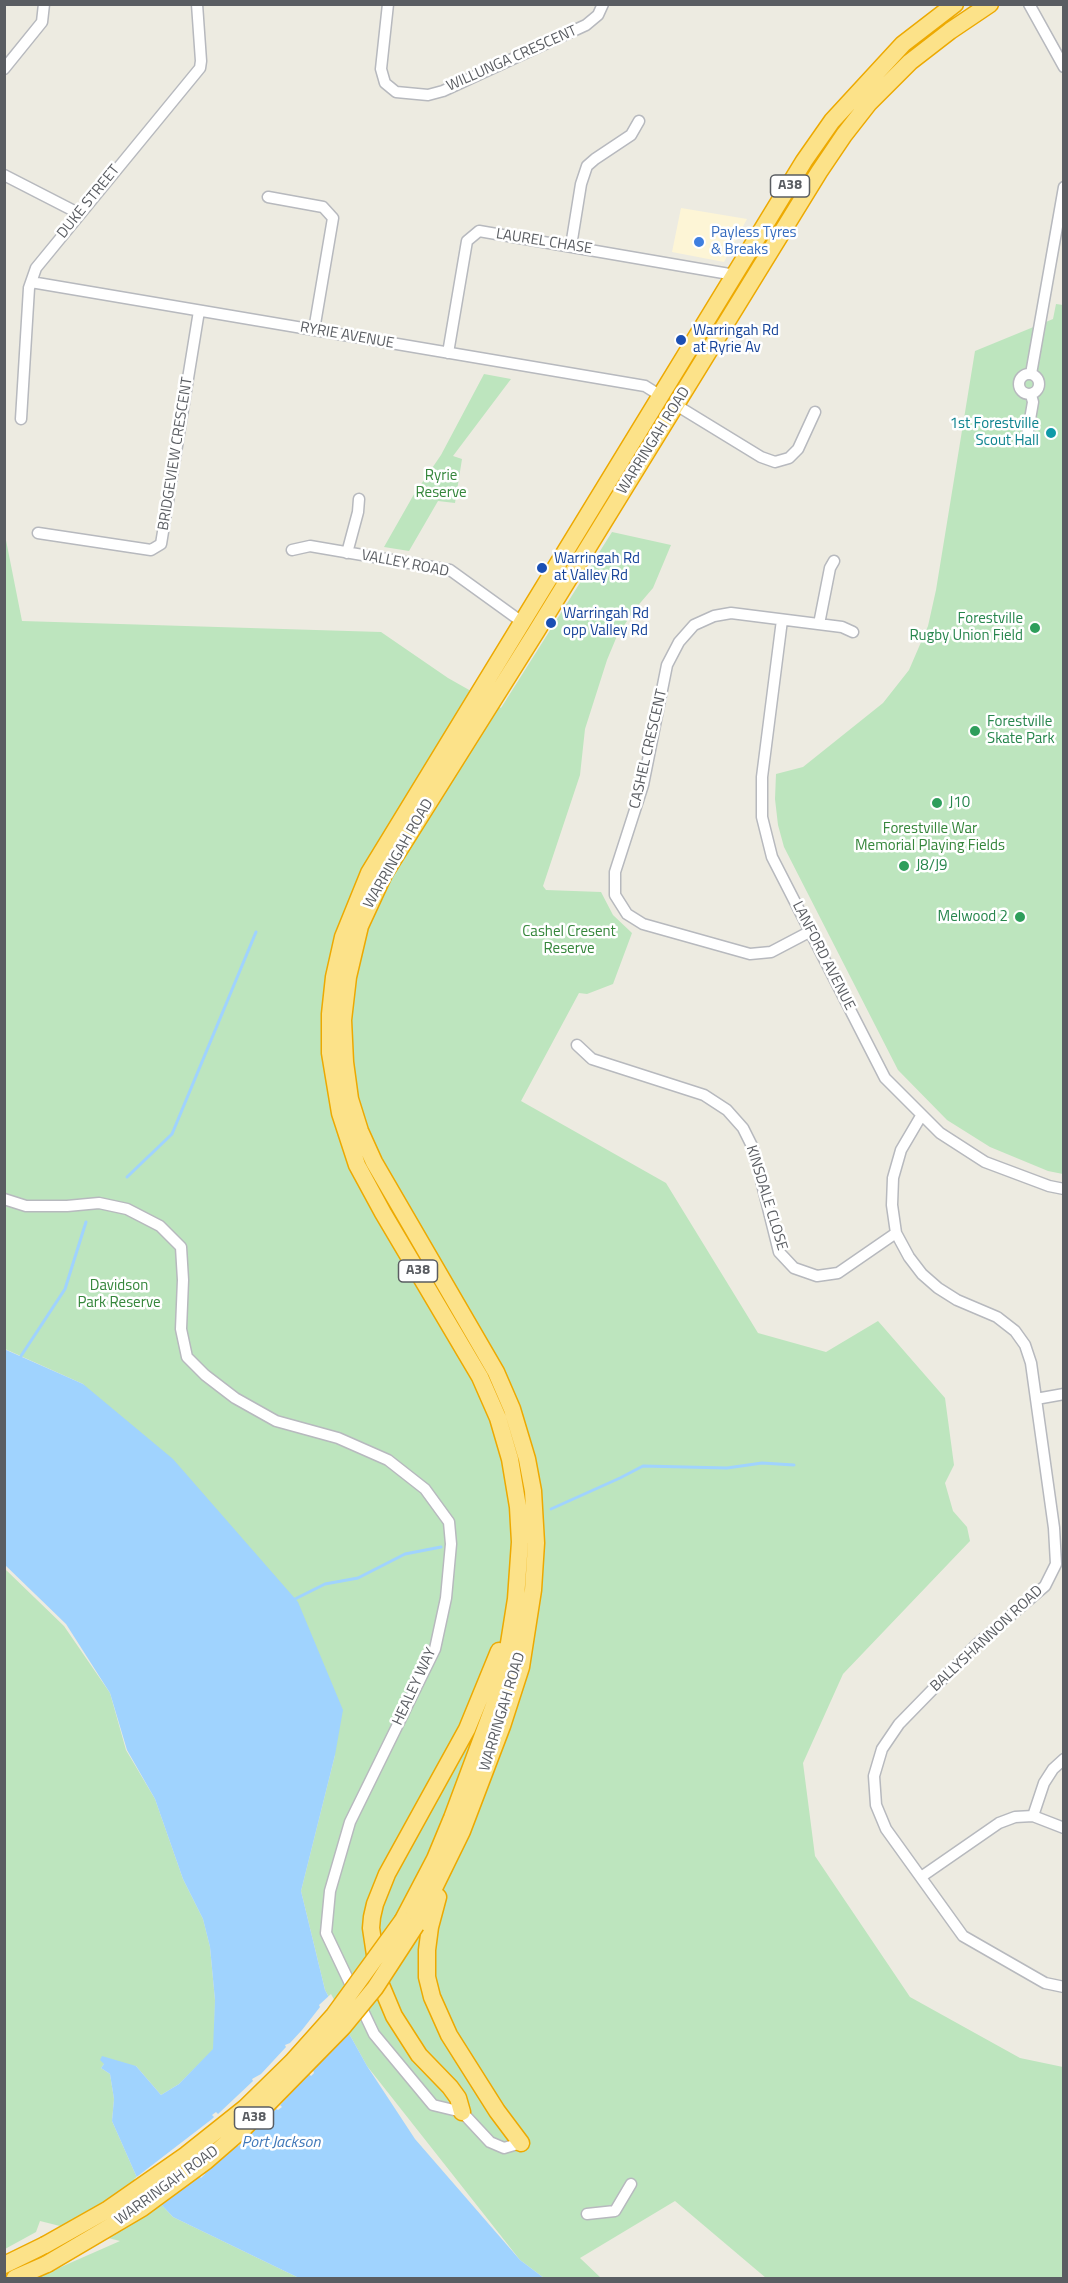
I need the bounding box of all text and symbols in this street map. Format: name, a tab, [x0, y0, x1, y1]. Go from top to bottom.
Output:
street label: WILLUNGA CRESCENT	[444, 22, 580, 96]
street label: DUKE STREET	[54, 162, 124, 242]
road number: A38	[770, 175, 810, 197]
place label: Payless Tyres & Breaks	[711, 224, 796, 259]
street label: LAUREL CHASE	[495, 226, 593, 258]
marker: Payless Tyres & Breaks	[692, 235, 706, 249]
street label: RYRIE AVENUE	[299, 319, 395, 353]
place label: Warringah Rd at Ryrie Av	[693, 322, 779, 357]
marker: Warringah Rd at Ryrie Av	[674, 333, 688, 347]
street label: BRIDGEVIEW CRESCENT	[155, 376, 197, 532]
street label: WARRINGAH ROAD	[614, 384, 694, 498]
place label: 1st Forestville Scout Hall	[950, 415, 1039, 450]
marker: 1st Forestville Scout Hall	[1044, 426, 1058, 440]
park label: Ryrie Reserve	[415, 467, 467, 502]
street label: VALLEY ROAD	[360, 547, 450, 581]
place label: Warringah Rd at Valley Rd	[554, 550, 640, 585]
marker: Warringah Rd at Valley Rd	[535, 561, 549, 575]
place label: Warringah Rd opp Valley Rd	[563, 605, 649, 640]
place label: Forestville Rugby Union Field	[909, 610, 1023, 645]
marker: Warringah Rd opp Valley Rd	[544, 616, 558, 630]
marker: Forestville Rugby Union Field	[1028, 621, 1042, 635]
street label: CASHEL CRESCENT	[626, 687, 672, 811]
place label: Forestville Skate Park	[987, 713, 1055, 748]
marker: Forestville Skate Park	[968, 724, 982, 738]
place label: J10	[949, 794, 970, 812]
street label: WARRINGAH ROAD	[360, 796, 438, 912]
marker: J10	[930, 796, 944, 810]
park label: Forestville War Memorial Playing Fields	[855, 820, 1005, 855]
place label: J8/J9	[916, 857, 947, 875]
marker: J8/J9	[897, 859, 911, 873]
street label: LANFORD AVENUE	[788, 899, 858, 1013]
place label: Melwood 2	[938, 908, 1008, 926]
marker: Melwood 2	[1013, 910, 1027, 924]
park label: Cashel Cresent Reserve	[522, 923, 616, 958]
street label: KINSDALE CLOSE	[741, 1143, 791, 1253]
road number: A38	[398, 1260, 438, 1282]
park label: Davidson Park Reserve	[77, 1277, 161, 1312]
street label: BALLYSHANNON ROAD	[927, 1582, 1047, 1696]
street label: HEALEY WAY	[389, 1645, 441, 1729]
street label: WARRINGAH ROAD	[476, 1650, 530, 1774]
road number: A38	[234, 2107, 274, 2129]
water label: Port Jackson	[242, 2133, 320, 2153]
street label: WARRINGAH ROAD	[112, 2142, 222, 2230]

